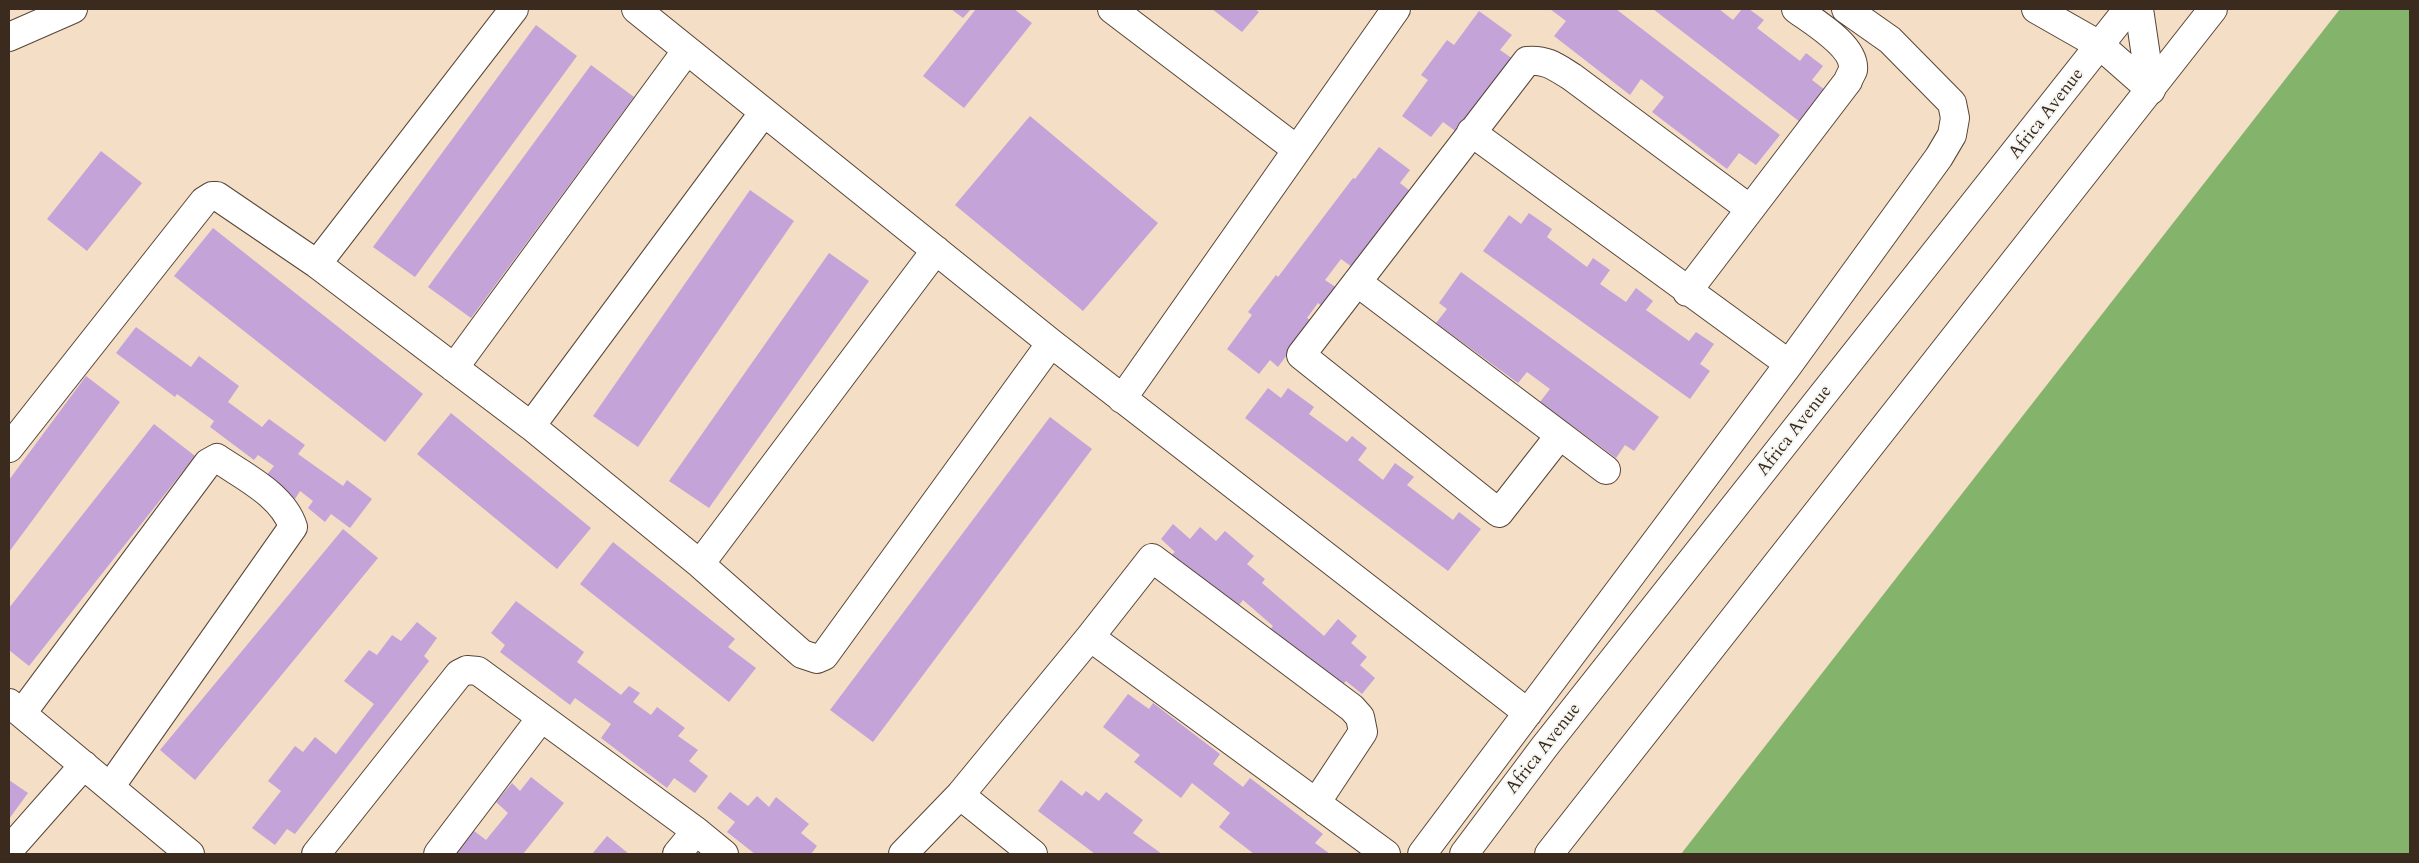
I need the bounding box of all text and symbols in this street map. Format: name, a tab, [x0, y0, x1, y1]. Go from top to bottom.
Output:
street label: Africa Avenue	[2005, 64, 2089, 164]
street label: Africa Avenue	[1753, 381, 1837, 481]
street label: Africa Avenue	[1502, 699, 1586, 799]

